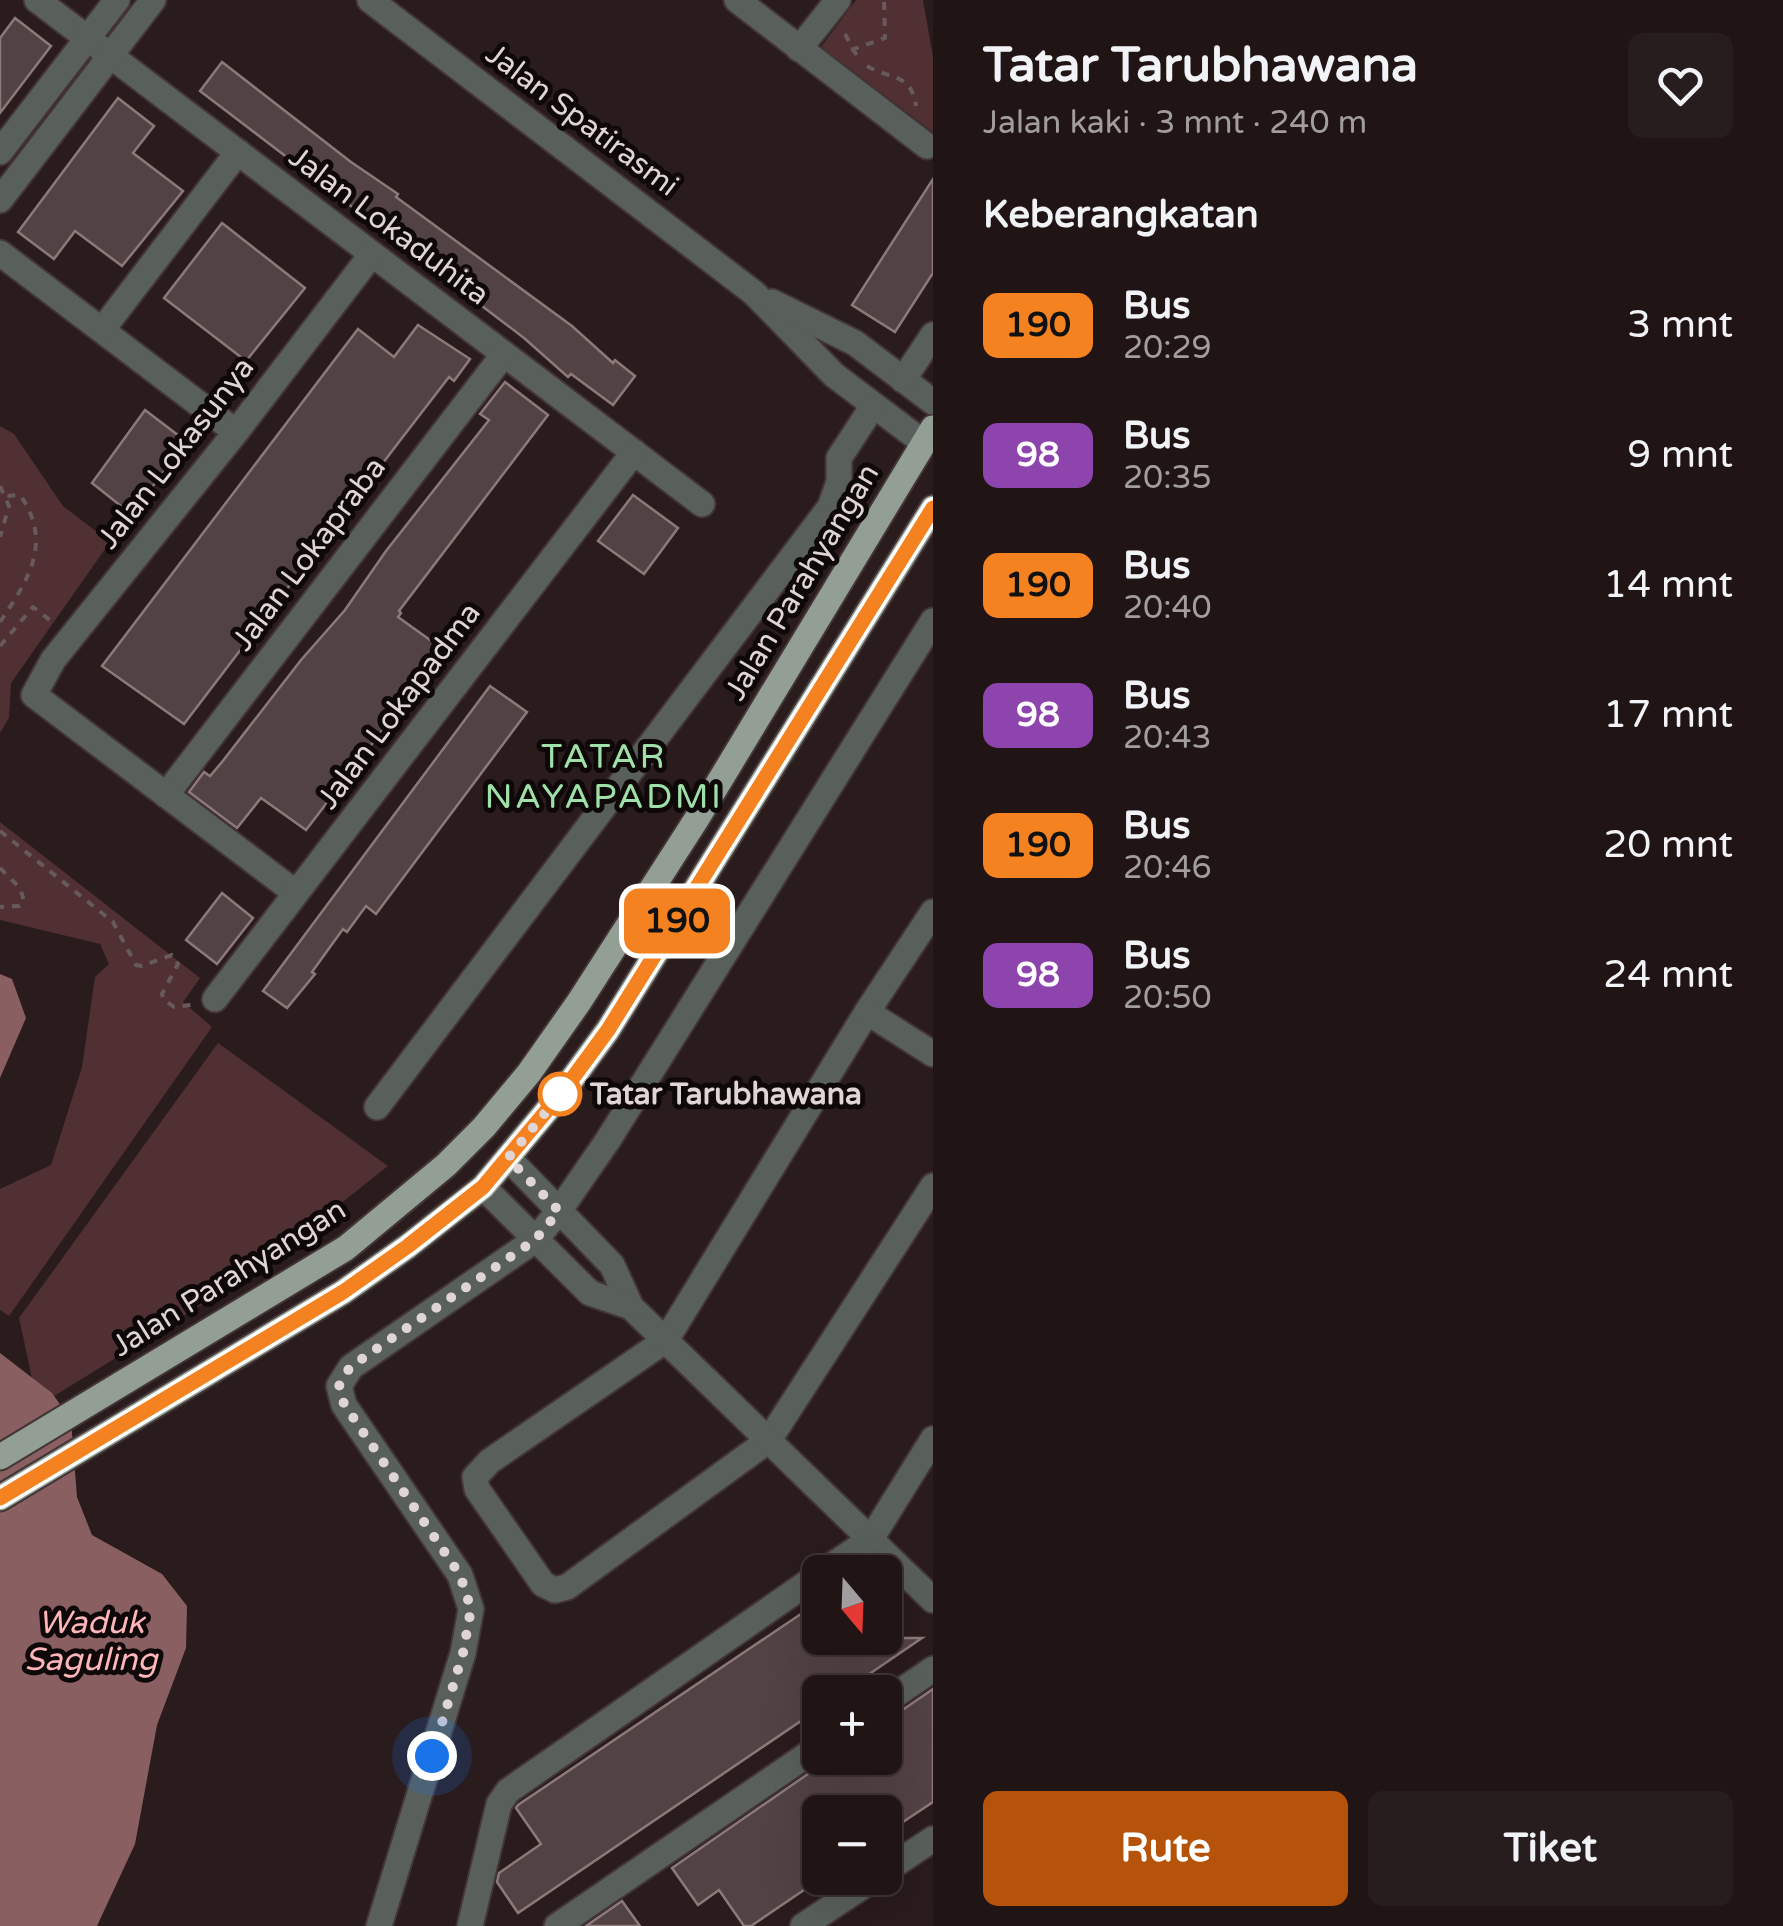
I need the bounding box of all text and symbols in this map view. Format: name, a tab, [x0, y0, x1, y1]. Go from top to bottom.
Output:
button: heart	[1628, 33, 1733, 138]
street label: Jalan Spatirasmi	[478, 36, 686, 204]
text: Tatar Tarubhawana	[983, 37, 1418, 95]
text: Jalan kaki · 3 mnt · 240 m	[983, 104, 1367, 142]
street label: Jalan Lokaduhita	[282, 139, 496, 313]
text: Keberangkatan	[983, 192, 1259, 238]
text: Bus	[1123, 283, 1190, 329]
text: 3 mnt	[1627, 302, 1733, 348]
text: 190	[1005, 304, 1071, 346]
text: 20:29	[1123, 329, 1212, 367]
street label: Jalan Lokasunya	[90, 350, 262, 556]
text: Bus	[1123, 413, 1190, 459]
text: 9 mnt	[1627, 432, 1733, 478]
text: 98	[1016, 434, 1060, 476]
street label: Jalan Lokapraba	[224, 450, 394, 658]
street label: Jalan Parahyangan	[717, 457, 887, 707]
text: 20:35	[1123, 459, 1212, 497]
text: Bus	[1123, 543, 1190, 589]
text: 14 mnt	[1603, 562, 1733, 608]
text: 190	[1005, 564, 1071, 606]
text: 20:40	[1123, 589, 1212, 627]
street label: Jalan Lokapadma	[309, 596, 489, 816]
text: Bus	[1123, 673, 1190, 719]
text: 17 mnt	[1603, 692, 1733, 738]
text: 98	[1016, 694, 1060, 736]
text: 20:43	[1123, 719, 1212, 757]
district label: TATAR NAYAPADMI	[484, 736, 724, 818]
text: Bus	[1123, 803, 1190, 849]
text: 20 mnt	[1603, 822, 1733, 868]
text: 190	[1005, 824, 1071, 866]
text: 20:46	[1123, 849, 1212, 887]
line badge: 190	[620, 888, 734, 954]
text: 190	[644, 900, 710, 942]
text: Bus	[1123, 933, 1190, 979]
text: 24 mnt	[1603, 952, 1733, 998]
text: 98	[1016, 954, 1060, 996]
text: 20:50	[1123, 979, 1212, 1017]
marker: Tatar Tarubhawana	[539, 1073, 581, 1115]
place label: Tatar Tarubhawana	[589, 1076, 862, 1113]
street label: Jalan Parahyangan	[105, 1191, 353, 1365]
north arrow	[802, 1555, 902, 1655]
map controls	[802, 1555, 902, 1895]
water label: Waduk Saguling	[25, 1604, 159, 1679]
button: +	[802, 1675, 902, 1775]
your location	[407, 1731, 457, 1781]
button: Rute	[983, 1791, 1348, 1906]
button: Tiket	[1368, 1791, 1733, 1906]
button: −	[802, 1795, 902, 1895]

